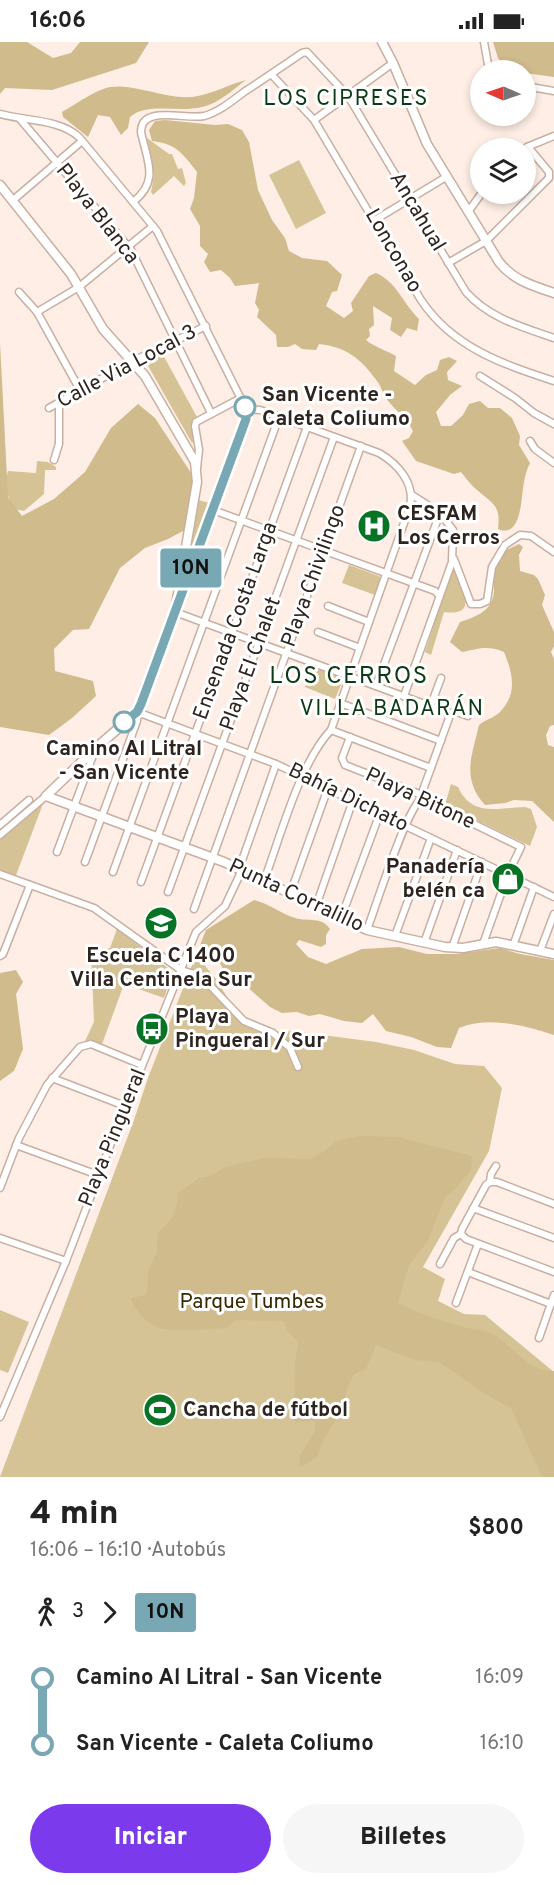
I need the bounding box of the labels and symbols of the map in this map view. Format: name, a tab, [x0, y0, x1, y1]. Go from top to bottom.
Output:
north arrow	[470, 60, 536, 126]
district label: LOS CIPRESES	[263, 86, 429, 113]
street label: Playa Blanca	[49, 158, 145, 270]
street label: Ancahual	[383, 167, 451, 257]
street label: Lonconao	[358, 204, 428, 298]
street label: Calle Via Local 3	[53, 319, 201, 415]
place label: San Vicente - Caleta Coliumo	[262, 382, 410, 433]
marker: San Vicente - Caleta Coliumo	[234, 396, 256, 418]
street label: Playa Chivilingo	[276, 501, 352, 651]
place label: CESFAM Los Cerros	[397, 501, 500, 552]
hospital icon: CESFAM Los Cerros	[356, 508, 392, 544]
street label: Ensenada Costa Larga	[188, 518, 284, 724]
line badge: 10N	[156, 548, 225, 588]
street label: Playa El Chalet	[214, 593, 288, 735]
district label: LOS CERROS	[269, 662, 429, 692]
district label: VILLA BADARÁN	[299, 694, 485, 723]
marker: Camino Al Litral - San Vicente	[113, 711, 135, 733]
place label: Camino Al Litral - San Vicente	[46, 736, 202, 787]
street label: Bahía Dichato	[283, 757, 413, 839]
street label: Playa Bitone	[361, 762, 479, 836]
street label: Punta Corralillo	[224, 853, 368, 939]
place label: Panadería belén ca	[386, 854, 485, 905]
shop icon: Panadería belén ca	[490, 861, 526, 897]
school or university icon: Escuela C 1400 Villa Centinela Sur	[143, 905, 179, 941]
place label: Escuela C 1400 Villa Centinela Sur	[70, 943, 252, 994]
place label: Playa Pingueral / Sur	[175, 1004, 325, 1055]
bus stop icon: Playa Pingueral / Sur	[134, 1011, 170, 1047]
street label: Playa Pingueral	[73, 1065, 153, 1211]
park label: Parque Tumbes	[180, 1289, 324, 1316]
sports icon: Cancha de fútbol	[142, 1392, 178, 1428]
place label: Cancha de fútbol	[183, 1397, 348, 1424]

